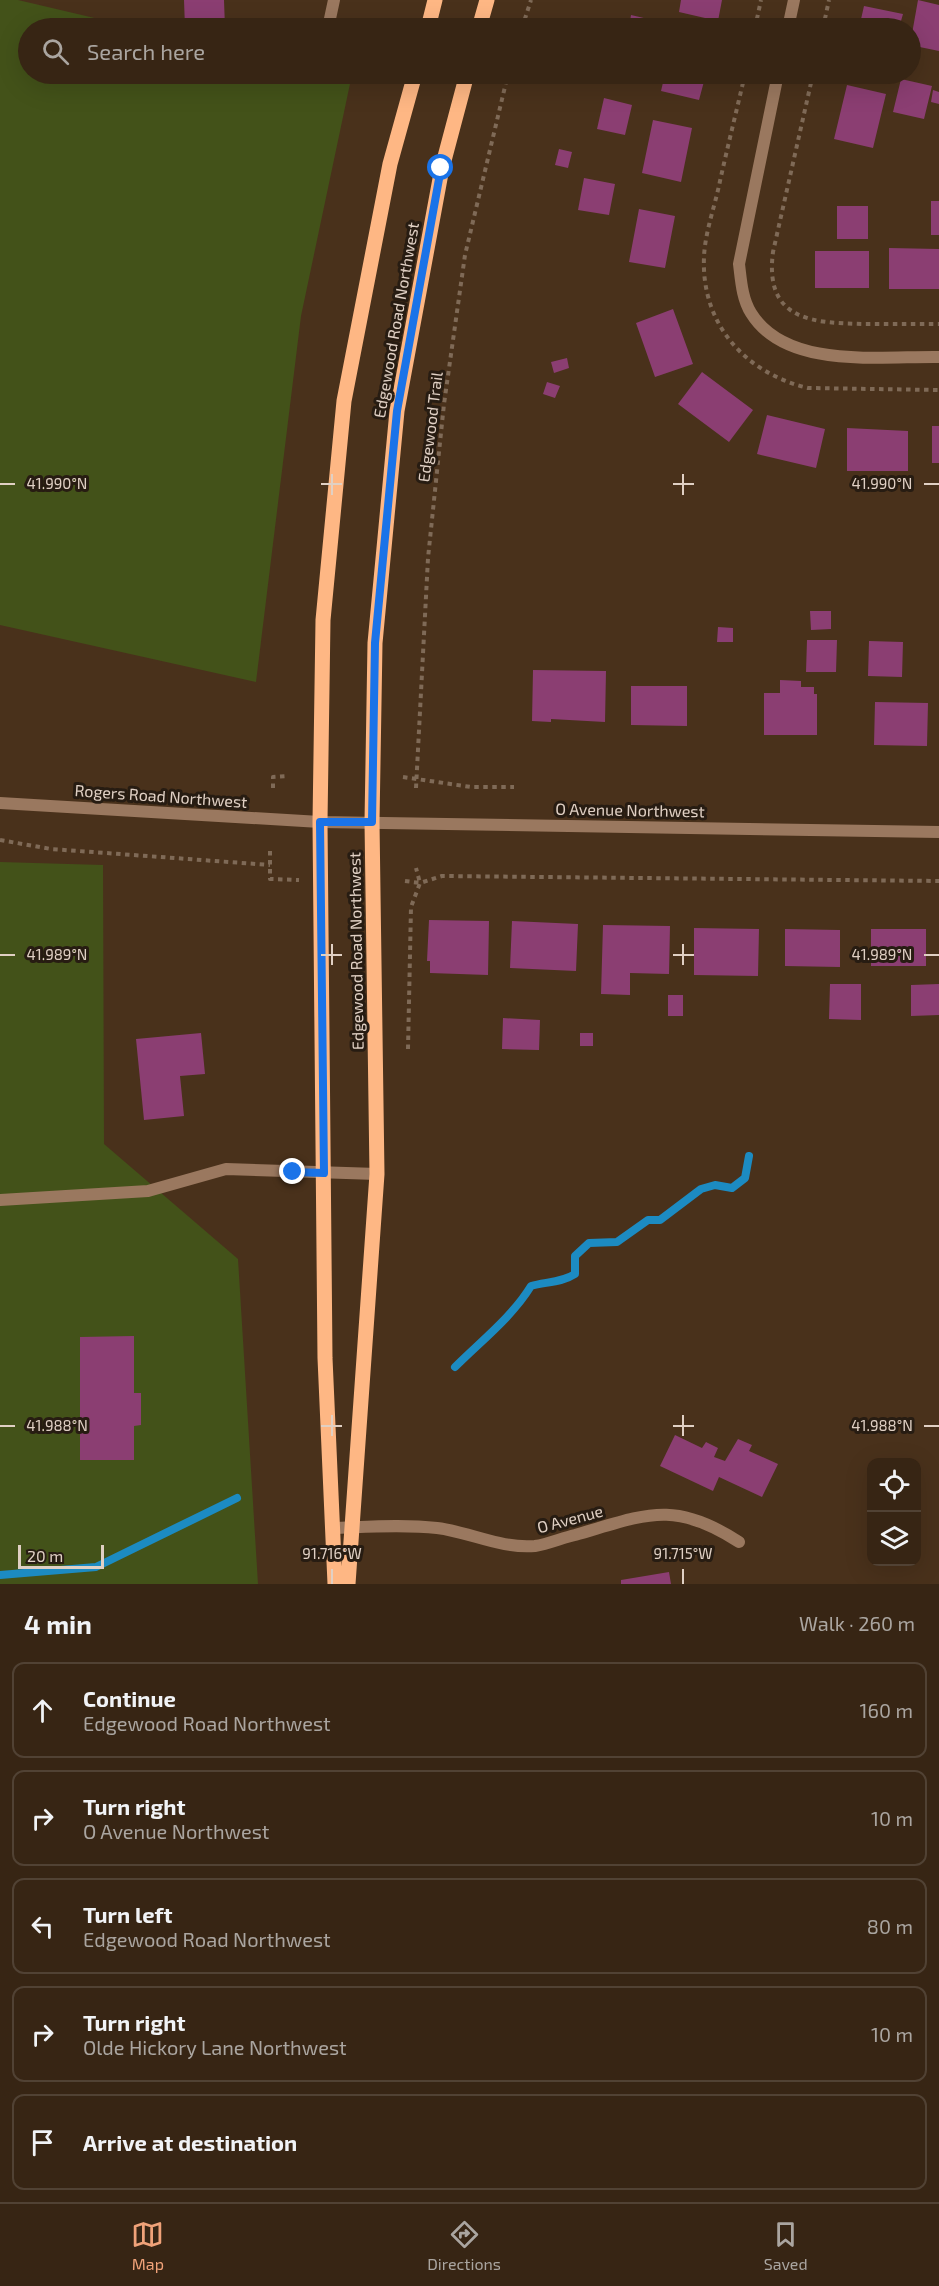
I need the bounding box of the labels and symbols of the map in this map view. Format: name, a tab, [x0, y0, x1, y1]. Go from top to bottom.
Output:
route start	[427, 154, 453, 180]
street label: Edgewood Road Northwest	[369, 221, 422, 419]
street label: Edgewood Trail	[413, 370, 446, 483]
text: 41.990°N	[27, 474, 87, 492]
text: 41.990°N	[852, 474, 912, 492]
street label: Rogers Road Northwest	[74, 780, 248, 811]
street label: O Avenue Northwest	[555, 799, 705, 820]
street label: Edgewood Road Northwest	[344, 852, 367, 1050]
text: 41.989°N	[27, 945, 87, 963]
text: 41.989°N	[852, 945, 912, 963]
route end	[279, 1158, 305, 1184]
text: 41.988°N	[26, 1416, 88, 1434]
text: 41.988°N	[851, 1416, 913, 1434]
street label: O Avenue	[535, 1501, 605, 1536]
scale bar	[18, 1542, 104, 1570]
text: 91.716°W	[302, 1544, 362, 1562]
text: 91.715°W	[654, 1544, 712, 1562]

